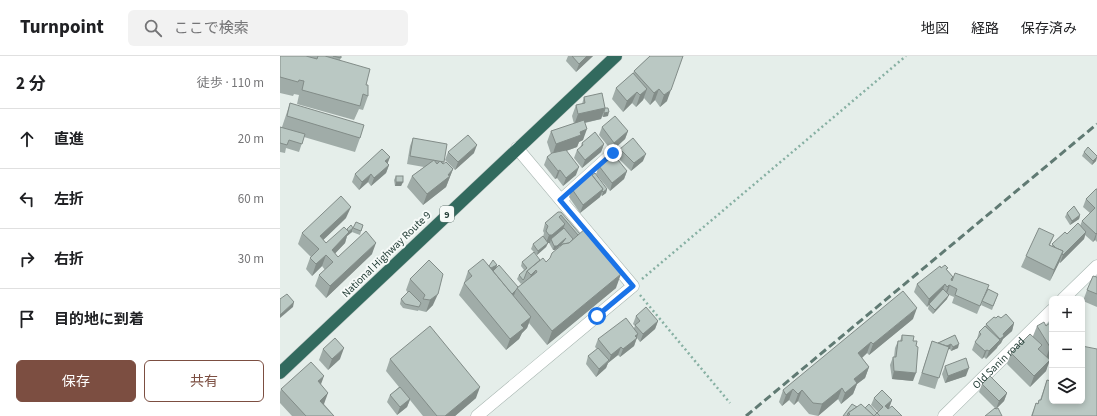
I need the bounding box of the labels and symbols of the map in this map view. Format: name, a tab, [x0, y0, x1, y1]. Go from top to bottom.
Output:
route end	[604, 144, 622, 162]
road number: 9	[440, 206, 454, 222]
street label: National Highway Route 9	[339, 208, 434, 301]
route start	[588, 307, 606, 325]
street label: Old Sanin road	[969, 334, 1028, 392]

